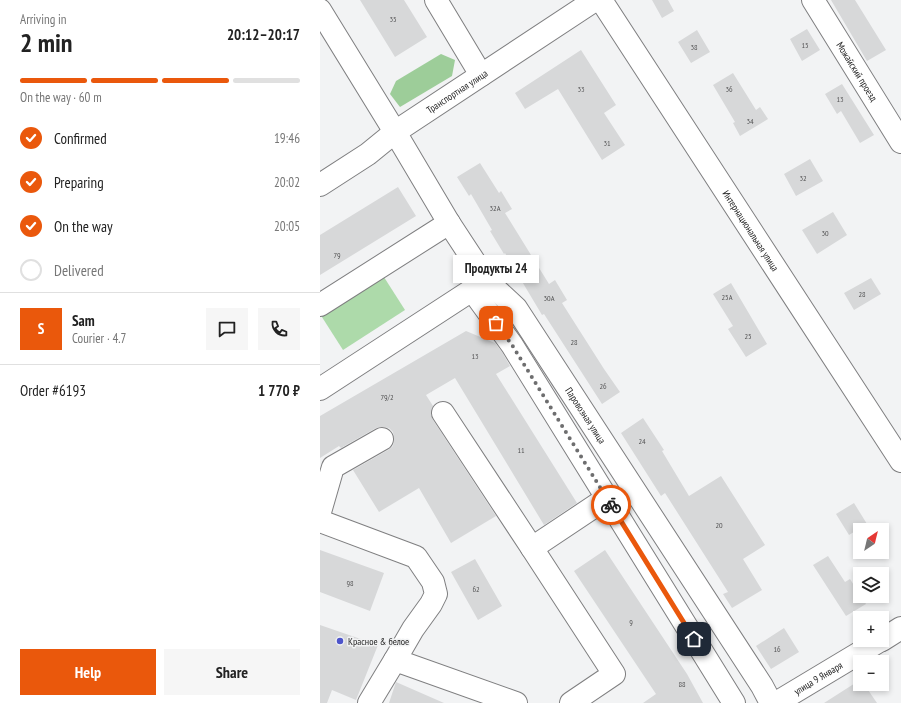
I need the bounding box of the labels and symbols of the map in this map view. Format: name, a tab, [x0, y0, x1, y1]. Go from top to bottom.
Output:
house number: 35	[389, 14, 397, 24]
street label: Можайский проезд	[833, 39, 881, 104]
house number: 15	[801, 40, 809, 50]
house number: 38	[690, 42, 698, 52]
street label: Транспортная улица	[424, 67, 490, 117]
house number: 33	[577, 84, 585, 94]
house number: 36	[725, 84, 733, 94]
house number: 13	[836, 94, 844, 104]
house number: 34	[746, 116, 754, 126]
house number: 31	[603, 138, 611, 148]
house number: 32	[799, 173, 807, 183]
street label: Интернациональная улица	[720, 188, 782, 274]
house number: 32А	[490, 203, 501, 213]
house number: 30	[821, 228, 829, 238]
house number: 79	[333, 250, 341, 260]
callout: Продукты 24	[453, 255, 539, 283]
house number: 28	[858, 289, 866, 299]
house number: 25А	[722, 292, 733, 302]
house number: 30А	[544, 293, 555, 303]
pin	[479, 306, 513, 340]
house number: 25	[744, 331, 752, 341]
house number: 28	[570, 337, 578, 347]
house number: 13	[471, 351, 479, 361]
house number: 26	[599, 381, 607, 391]
street label: Паровозная улица	[562, 385, 608, 446]
house number: 79/2	[380, 392, 394, 402]
house number: 24	[638, 436, 646, 446]
house number: 11	[517, 445, 525, 455]
courier	[591, 485, 631, 525]
house number: 20	[715, 520, 723, 530]
north arrow	[853, 523, 889, 559]
house number: 98	[346, 578, 354, 588]
house number: 62	[472, 584, 480, 594]
house number: 9	[629, 617, 633, 627]
pin	[677, 622, 711, 656]
place label: Красное & белое	[348, 635, 409, 648]
marker: Красное & белое	[335, 636, 345, 646]
house number: 16	[773, 644, 781, 654]
street label: улица 9 Января	[792, 659, 845, 698]
house number: 88	[678, 679, 686, 689]

